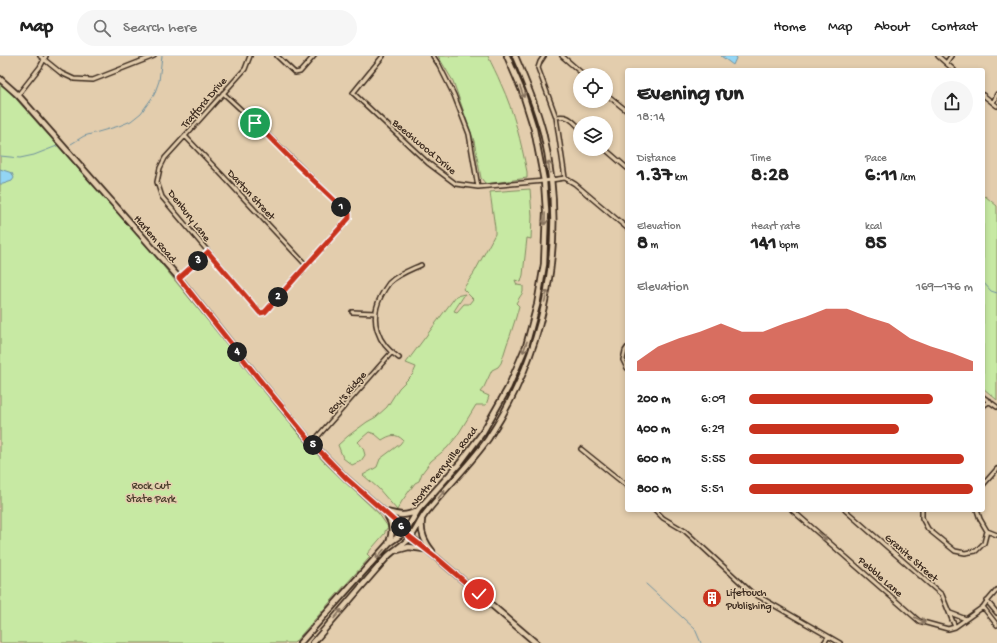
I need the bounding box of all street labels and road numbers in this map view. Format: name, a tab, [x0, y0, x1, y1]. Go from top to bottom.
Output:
street label: Trafford Drive	[178, 74, 230, 132]
street label: Beechwood Drive	[389, 117, 458, 178]
street label: Darton Street	[223, 167, 278, 224]
street label: Denbury Lane	[164, 187, 212, 245]
street label: Harlem Road	[131, 213, 179, 267]
street label: Roy's Ridge	[326, 369, 370, 417]
street label: North Perryville Road	[409, 424, 481, 510]
street label: Granite Street	[882, 532, 941, 586]
street label: Pebble Lane	[854, 554, 905, 600]

